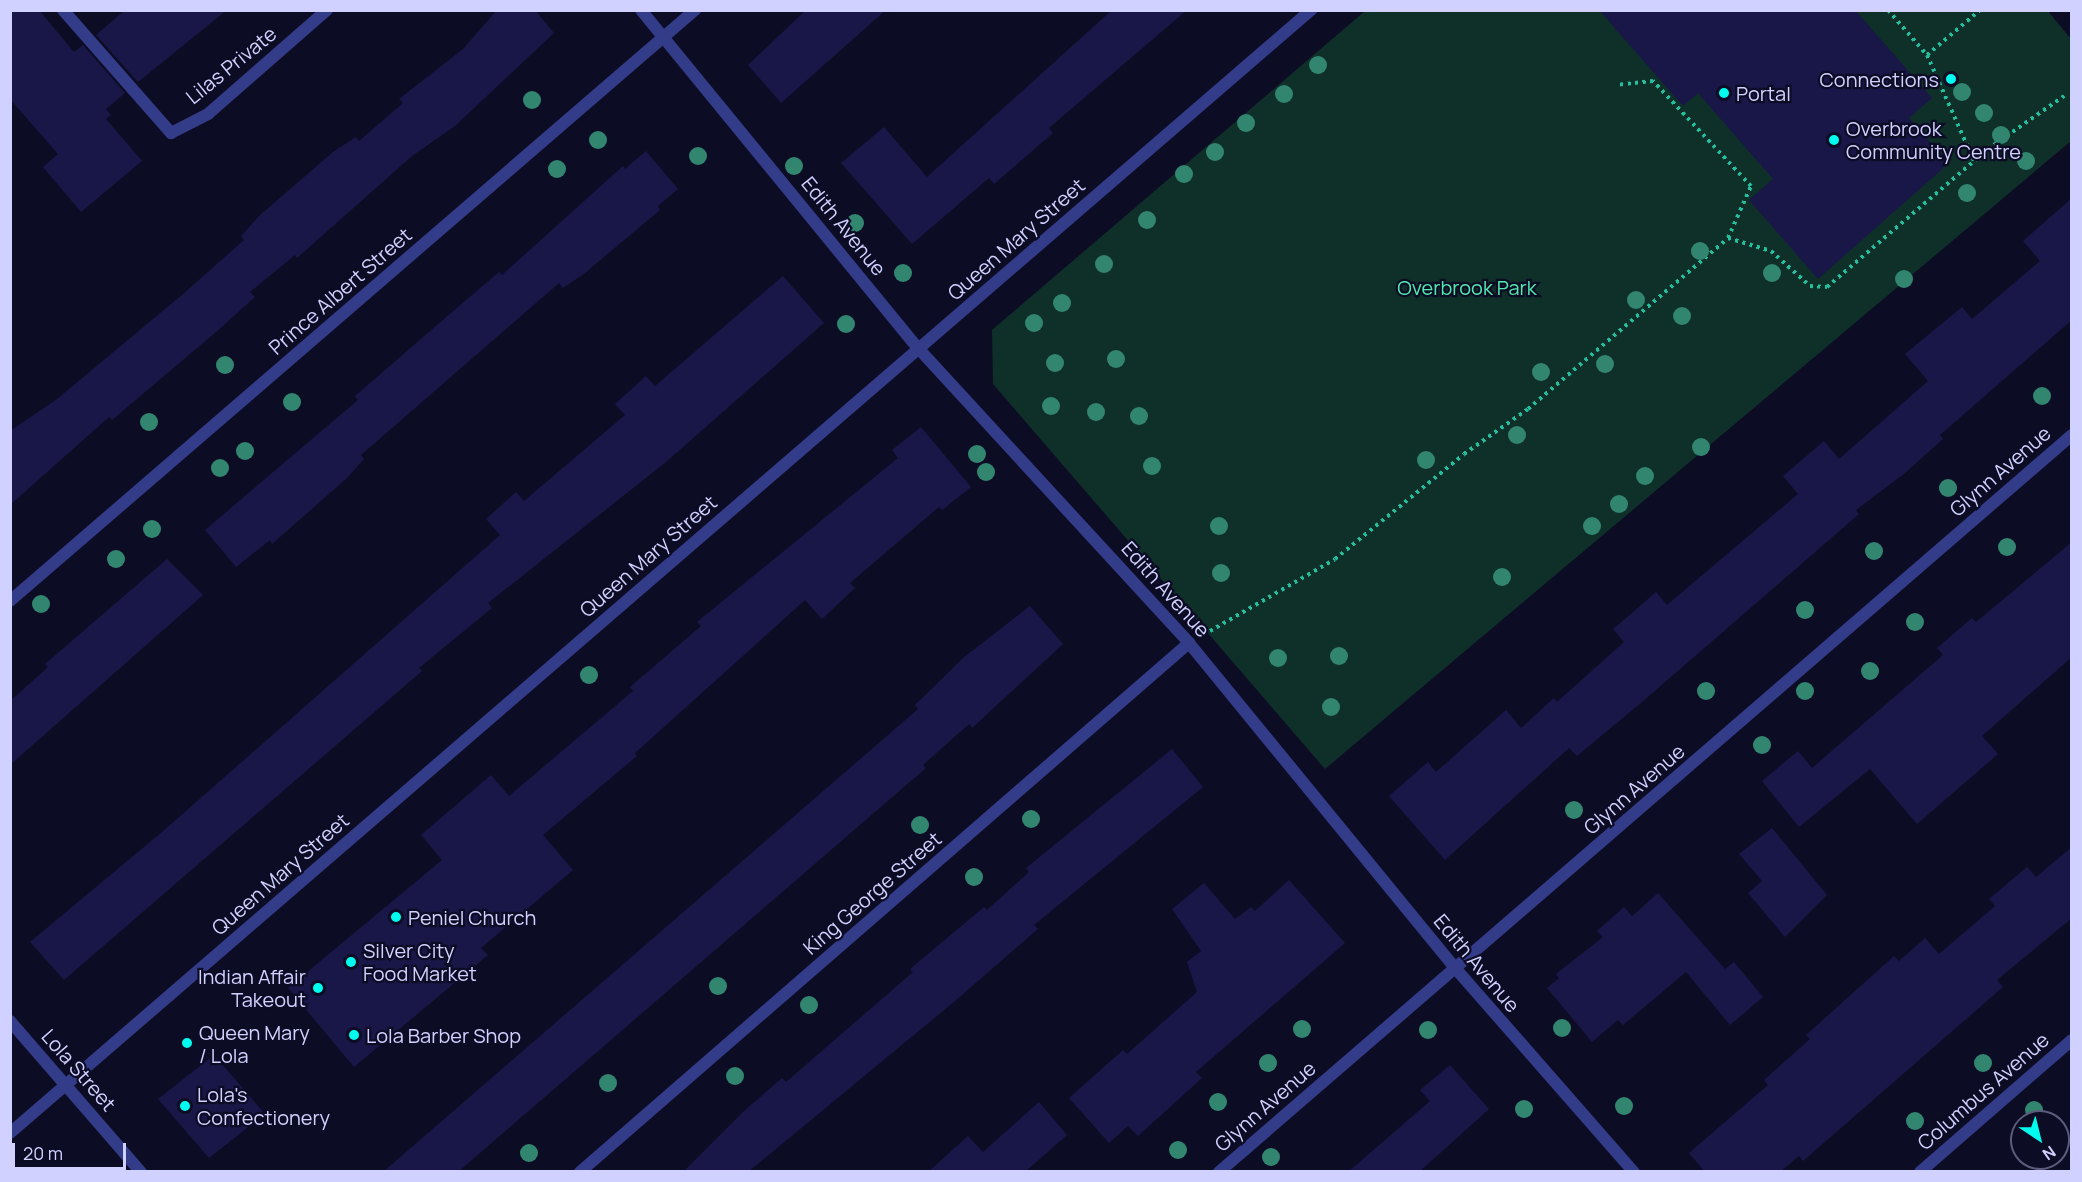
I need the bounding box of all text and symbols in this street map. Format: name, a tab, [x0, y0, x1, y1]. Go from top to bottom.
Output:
street label: Lilas Private	[181, 21, 281, 109]
place label: Connections	[1820, 67, 1939, 91]
marker: Connections	[1944, 72, 1958, 86]
place label: Portal	[1736, 81, 1791, 105]
marker: Portal	[1717, 86, 1731, 100]
place label: Overbrook Community Centre	[1846, 116, 2021, 163]
marker: Overbrook Community Centre	[1827, 133, 1841, 147]
street label: Edith Avenue	[797, 172, 891, 280]
street label: Queen Mary Street	[943, 173, 1089, 305]
street label: Prince Albert Street	[264, 223, 416, 359]
park label: Overbrook Park	[1397, 275, 1537, 299]
street label: Glynn Avenue	[1945, 421, 2055, 521]
street label: Queen Mary Street	[575, 490, 721, 622]
street label: Edith Avenue	[1117, 536, 1215, 642]
street label: Glynn Avenue	[1579, 739, 1689, 839]
street label: Queen Mary Street	[207, 808, 353, 940]
street label: King George Street	[798, 827, 946, 959]
place label: Peniel Church	[408, 905, 536, 929]
street label: Edith Avenue	[1429, 909, 1525, 1017]
marker: Peniel Church	[389, 910, 403, 924]
place label: Silver City Food Market	[363, 939, 477, 986]
marker: Silver City Food Market	[344, 955, 358, 969]
place label: Indian Affair Takeout	[198, 964, 306, 1011]
marker: Indian Affair Takeout	[311, 981, 325, 995]
place label: Queen Mary / Lola	[199, 1020, 310, 1067]
place label: Lola Barber Shop	[366, 1023, 521, 1047]
street label: Lola Street	[37, 1024, 121, 1116]
street label: Columbus Avenue	[1912, 1027, 2054, 1155]
marker: Lola Barber Shop	[347, 1028, 361, 1042]
marker: Queen Mary / Lola	[180, 1036, 194, 1050]
street label: Glynn Avenue	[1210, 1056, 1320, 1156]
place label: Lola's Confectionery	[197, 1082, 330, 1129]
marker: Lola's Confectionery	[178, 1099, 192, 1113]
north arrow	[2010, 1110, 2070, 1170]
scale bar	[15, 1131, 129, 1169]
text: 20 m	[23, 1141, 63, 1165]
text: N	[2038, 1141, 2060, 1165]

